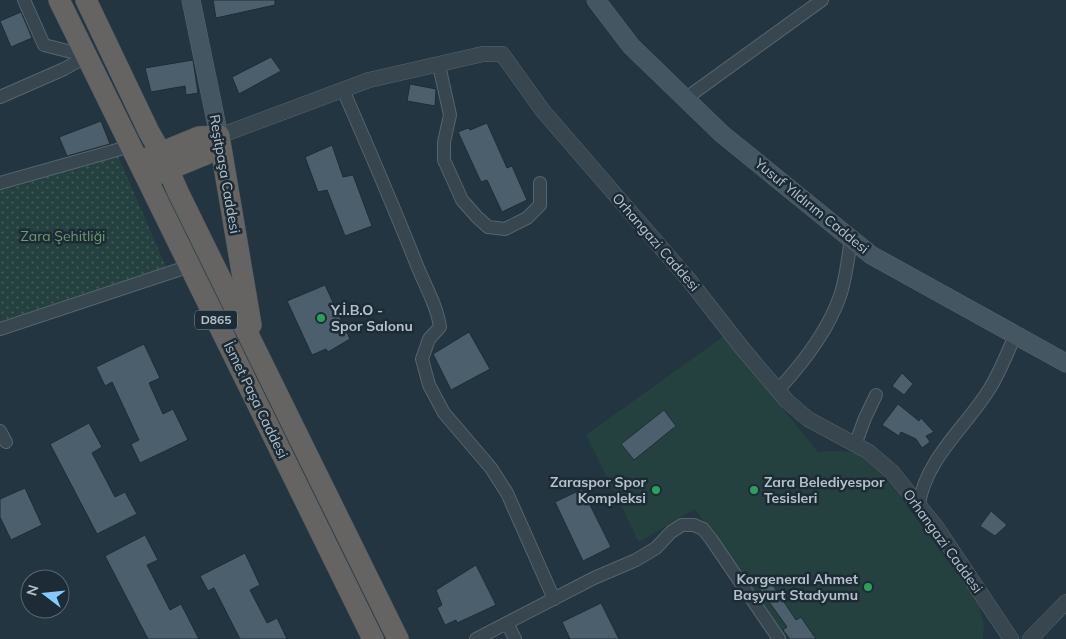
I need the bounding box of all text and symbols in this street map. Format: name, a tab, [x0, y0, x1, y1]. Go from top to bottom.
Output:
street label: Reşitpaşa Caddesi	[206, 113, 244, 235]
street label: Yusuf Yıldırım Caddesi	[751, 154, 873, 258]
street label: Orhangazi Caddesi	[608, 189, 704, 295]
park label: Zara Şehitliği	[21, 227, 105, 245]
place label: Y.İ.B.O - Spor Salonu	[330, 301, 413, 335]
road number: D865	[195, 310, 237, 330]
marker: Y.İ.B.O - Spor Salonu	[315, 312, 327, 324]
street label: İsmet Paşa Caddesi	[220, 339, 292, 461]
place label: Zaraspor Spor Kompleksi	[550, 473, 646, 507]
place label: Zara Belediyespor Tesisleri	[764, 473, 885, 507]
marker: Zaraspor Spor Kompleksi	[650, 484, 662, 496]
marker: Zara Belediyespor Tesisleri	[748, 484, 760, 496]
street label: Orhangazi Caddesi	[899, 485, 987, 597]
north arrow	[20, 569, 70, 619]
place label: Korgeneral Ahmet Başyurt Stadyumu	[733, 570, 859, 604]
marker: Korgeneral Ahmet Başyurt Stadyumu	[862, 581, 874, 593]
text: N	[22, 583, 43, 598]

